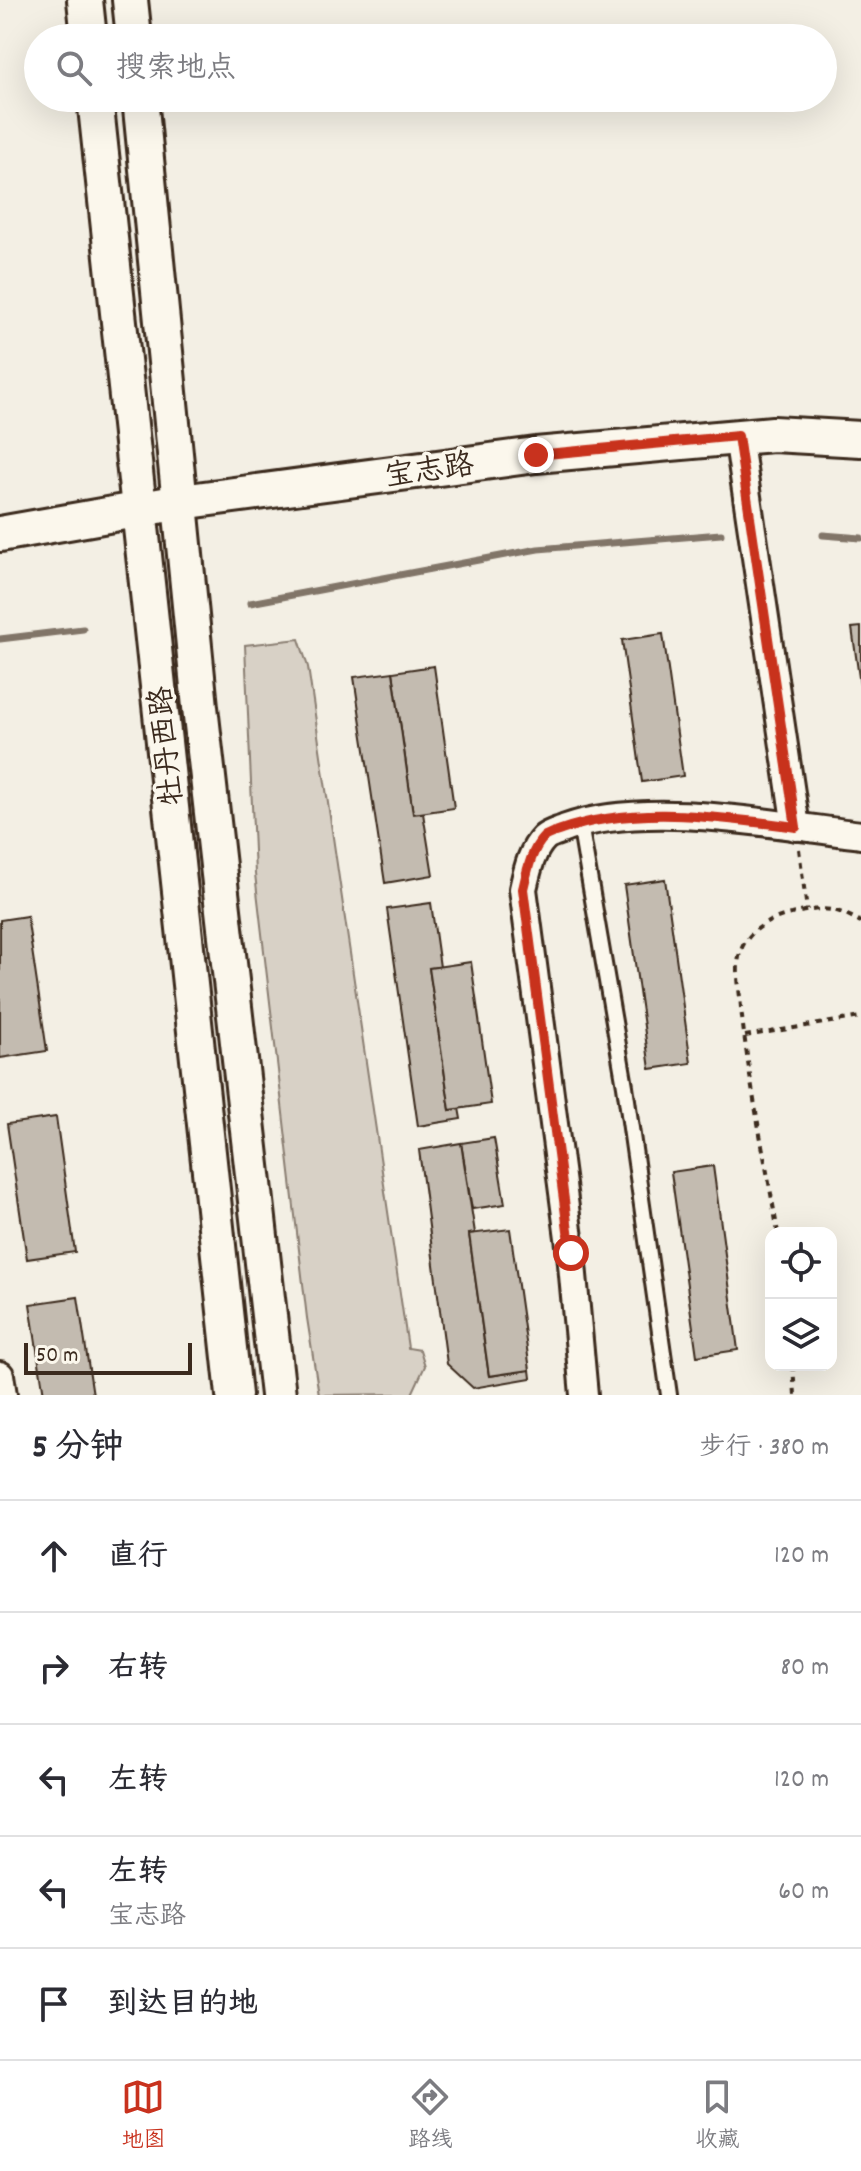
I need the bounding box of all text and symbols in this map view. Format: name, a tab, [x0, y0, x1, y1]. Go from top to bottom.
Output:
search box	[24, 24, 837, 112]
icon: search	[52, 46, 96, 90]
text: 搜索地点	[116, 49, 236, 92]
route end	[518, 437, 554, 473]
street label: 宝志路	[382, 446, 477, 501]
street label: 牡丹西路	[142, 684, 197, 807]
map controls	[765, 1227, 837, 1371]
button: locate	[765, 1227, 837, 1299]
route start	[553, 1235, 589, 1271]
button: layers	[765, 1299, 837, 1371]
scale bar	[24, 1339, 192, 1375]
text: 50 m	[36, 1341, 78, 1372]
text: 5 分钟	[32, 1425, 124, 1474]
text: 步行 · 380 m	[699, 1430, 829, 1467]
icon: ahead	[32, 1534, 76, 1578]
text: 直行	[108, 1537, 168, 1580]
text: 120 m	[774, 1538, 829, 1575]
icon: right	[32, 1646, 76, 1690]
text: 右转	[108, 1649, 168, 1692]
text: 80 m	[781, 1650, 829, 1687]
icon: left	[32, 1758, 76, 1802]
text: 左转	[108, 1761, 168, 1804]
text: 120 m	[774, 1762, 829, 1799]
text: 左转	[108, 1853, 168, 1896]
icon: left	[32, 1870, 76, 1914]
text: 60 m	[778, 1874, 829, 1911]
text: 宝志路	[108, 1899, 186, 1936]
icon: arrive	[32, 1982, 76, 2026]
text: 到达目的地	[108, 1985, 258, 2028]
tab: 地图	[121, 2075, 166, 2157]
tab: 路线	[408, 2075, 453, 2157]
tab: 收藏	[695, 2075, 740, 2157]

